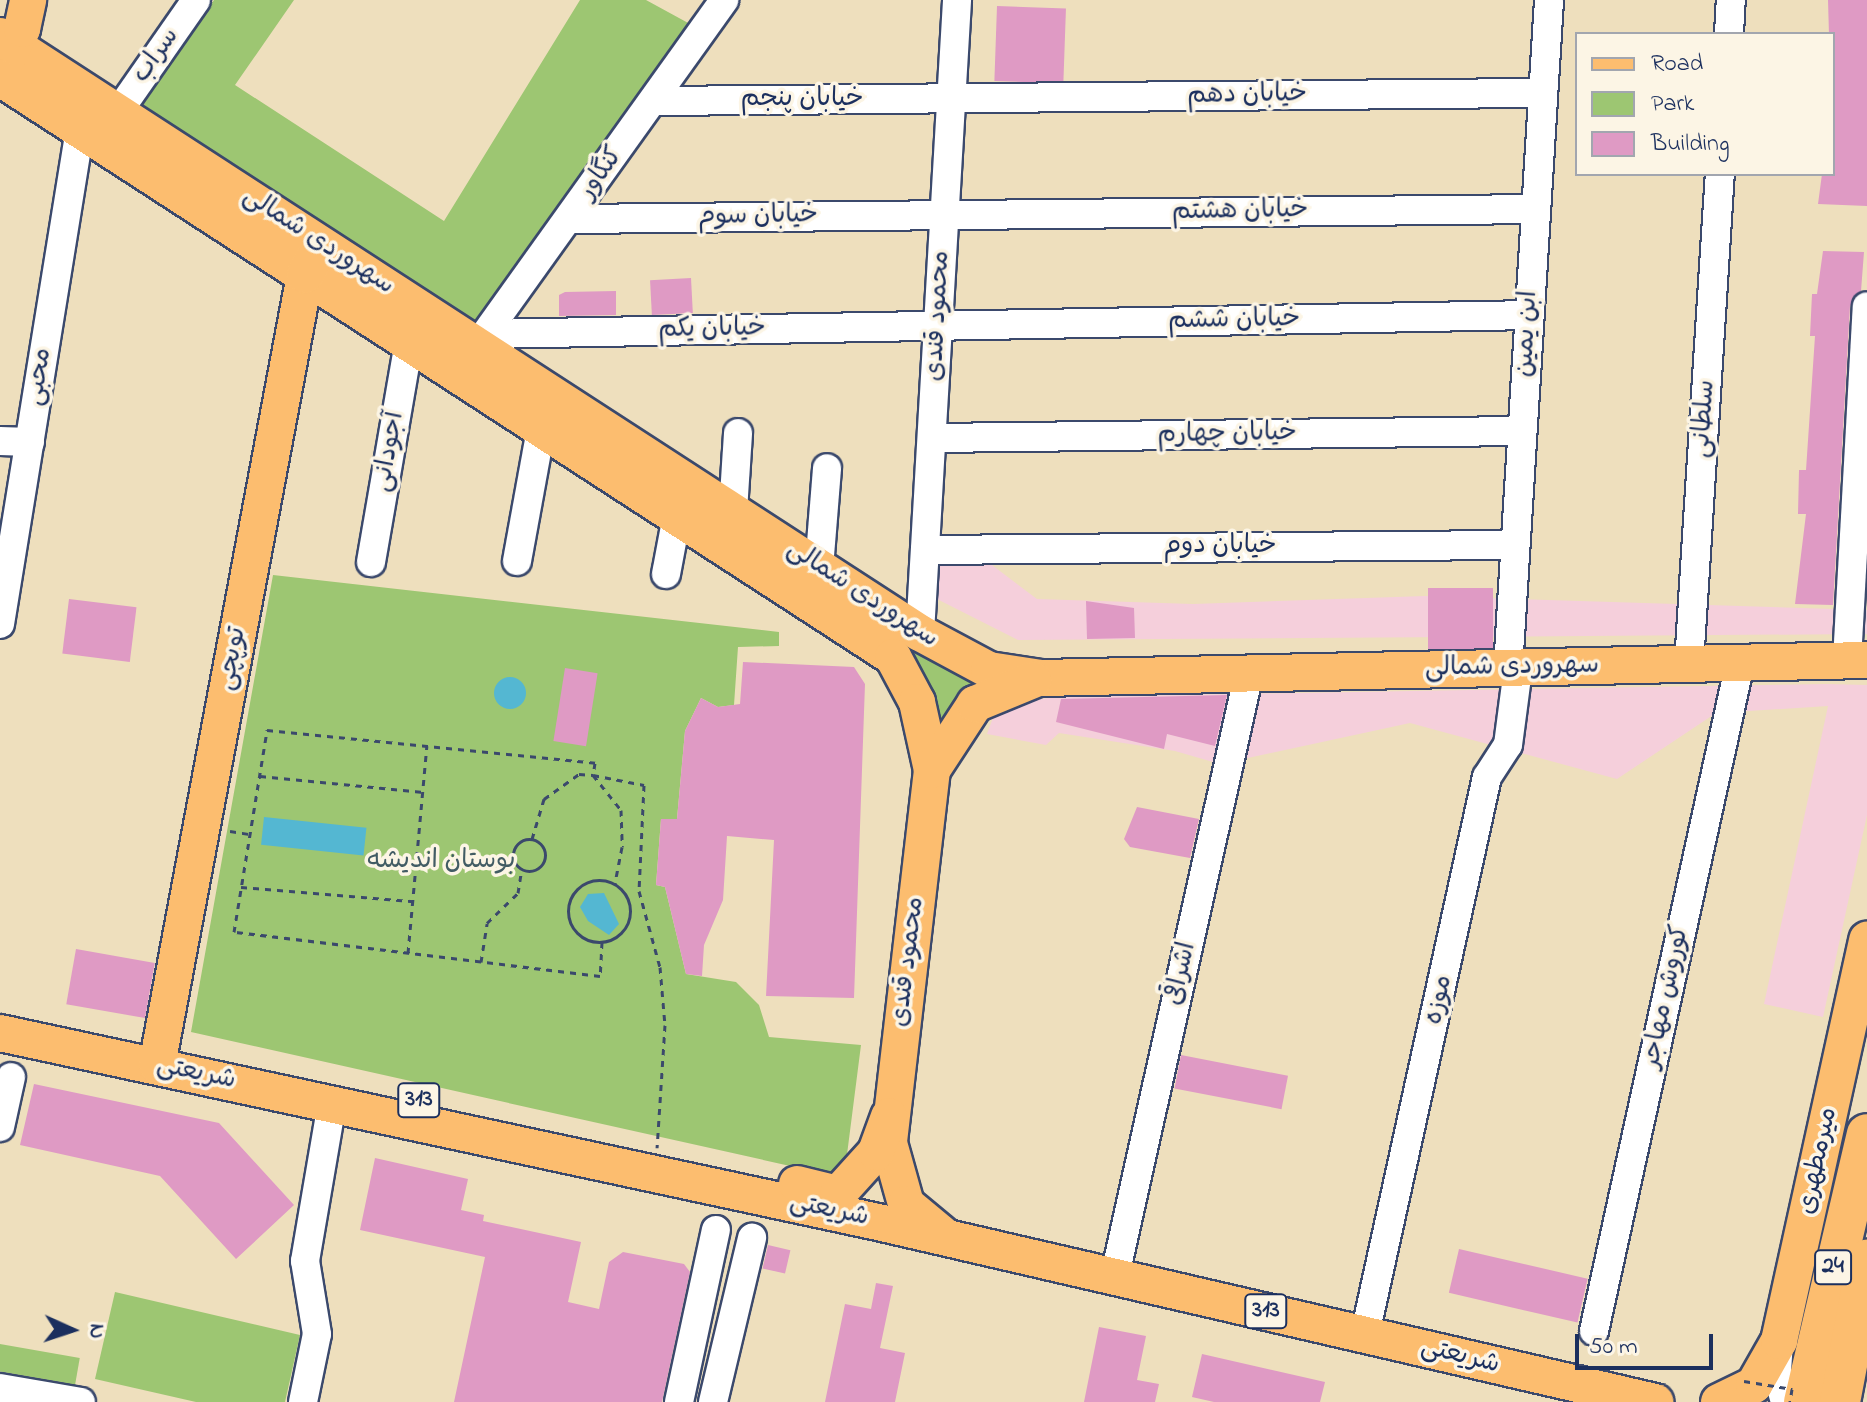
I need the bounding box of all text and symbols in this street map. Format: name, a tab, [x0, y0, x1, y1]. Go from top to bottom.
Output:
street label: سراب	[127, 22, 187, 90]
legend	[1575, 32, 1835, 176]
text: Road	[1651, 47, 1703, 82]
street label: خیابان دهم	[1187, 79, 1307, 113]
street label: خیابان پنجم	[740, 84, 864, 116]
text: Park	[1651, 87, 1694, 122]
text: Building	[1651, 127, 1730, 162]
street label: کنگاور	[573, 142, 631, 206]
street label: سهروردی شمالی	[236, 181, 400, 303]
street label: خیابان هشتم	[1171, 195, 1309, 229]
street label: خیابان سوم	[698, 200, 818, 234]
street label: محمود قندی	[920, 250, 958, 382]
street label: ابن یمین	[1510, 290, 1546, 378]
street label: خیابان ششم	[1168, 304, 1300, 338]
street label: خیابان یکم	[658, 313, 766, 347]
street label: محبی	[20, 346, 60, 408]
street label: سلطانی	[1687, 379, 1723, 459]
street label: آجودانی	[368, 409, 412, 495]
street label: خیابان چهارم	[1157, 418, 1297, 452]
street label: خیابان دوم	[1163, 531, 1277, 563]
street label: سهروردی شمالی	[780, 534, 944, 656]
street label: توپچی	[212, 625, 254, 693]
street label: سهروردی شمالی	[1425, 651, 1599, 685]
park label: بوستان اندیشه	[366, 846, 516, 878]
street label: محمود قندی	[886, 895, 932, 1029]
street label: کوروش مهاجر	[1637, 922, 1697, 1072]
street label: اشراقی	[1160, 939, 1204, 1009]
street label: موزه	[1419, 972, 1461, 1028]
street label: شریعتی	[154, 1050, 238, 1098]
road number: 313	[397, 1080, 441, 1120]
street label: میرمطهری	[1792, 1105, 1846, 1217]
street label: شریعتی	[787, 1187, 871, 1235]
road number: 24	[1813, 1247, 1853, 1287]
north arrow	[32, 1290, 112, 1370]
road number: 313	[1244, 1291, 1288, 1331]
scale bar	[1579, 1318, 1717, 1368]
text: N	[80, 1323, 112, 1340]
text: 50 m	[1589, 1330, 1638, 1365]
street label: شریعتی	[1418, 1332, 1502, 1382]

